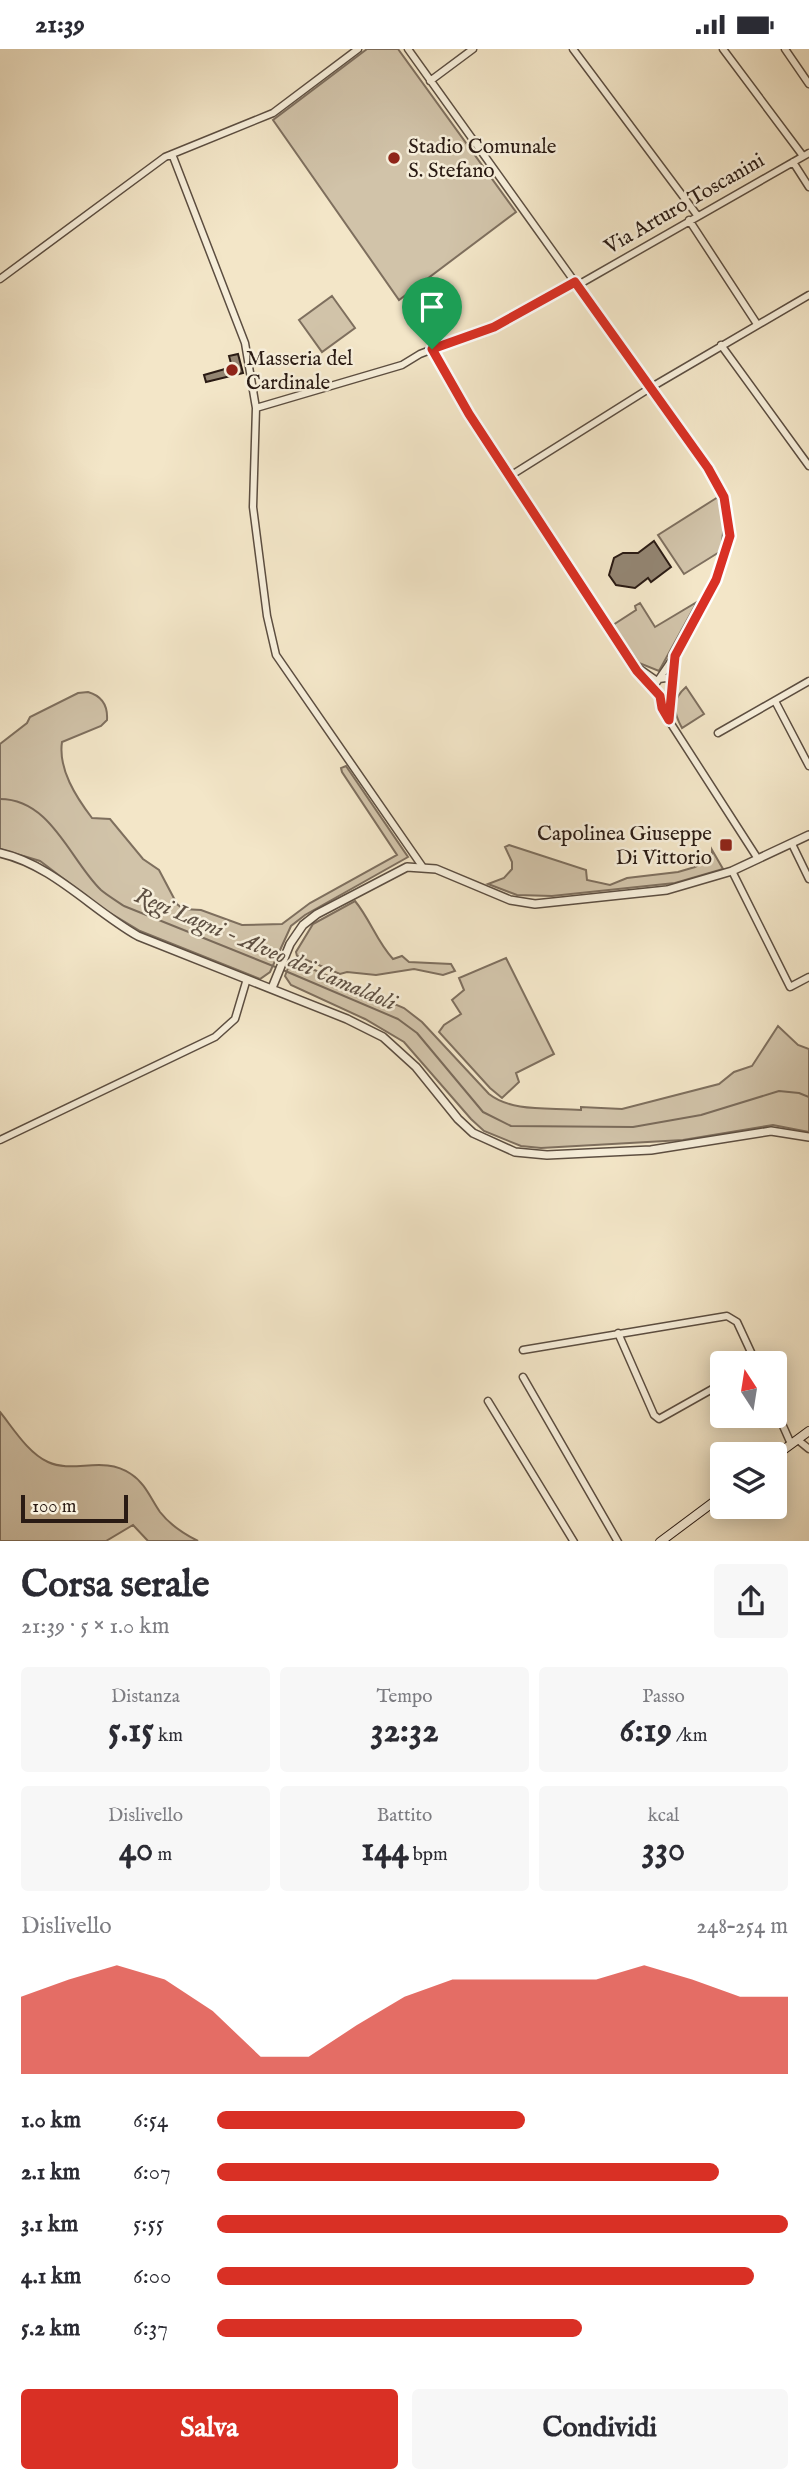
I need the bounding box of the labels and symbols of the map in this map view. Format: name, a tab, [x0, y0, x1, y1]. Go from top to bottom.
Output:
place label: Stadio Comunale S. Stefano	[408, 134, 557, 185]
street label: Via Arturo Toscanini	[599, 147, 770, 262]
marker: Stadio Comunale S. Stefano	[386, 150, 402, 166]
pin	[402, 277, 462, 349]
place label: Masseria del Cardinale	[246, 346, 353, 397]
marker: Masseria del Cardinale	[224, 362, 240, 378]
place label: Capolinea Giuseppe Di Vittorio	[537, 821, 712, 872]
marker: Capolinea Giuseppe Di Vittorio	[718, 837, 734, 853]
water label: Regi Lagni - Alveo dei Camaldoli	[130, 881, 402, 1019]
north arrow	[710, 1351, 788, 1428]
scale bar	[21, 1493, 128, 1524]

